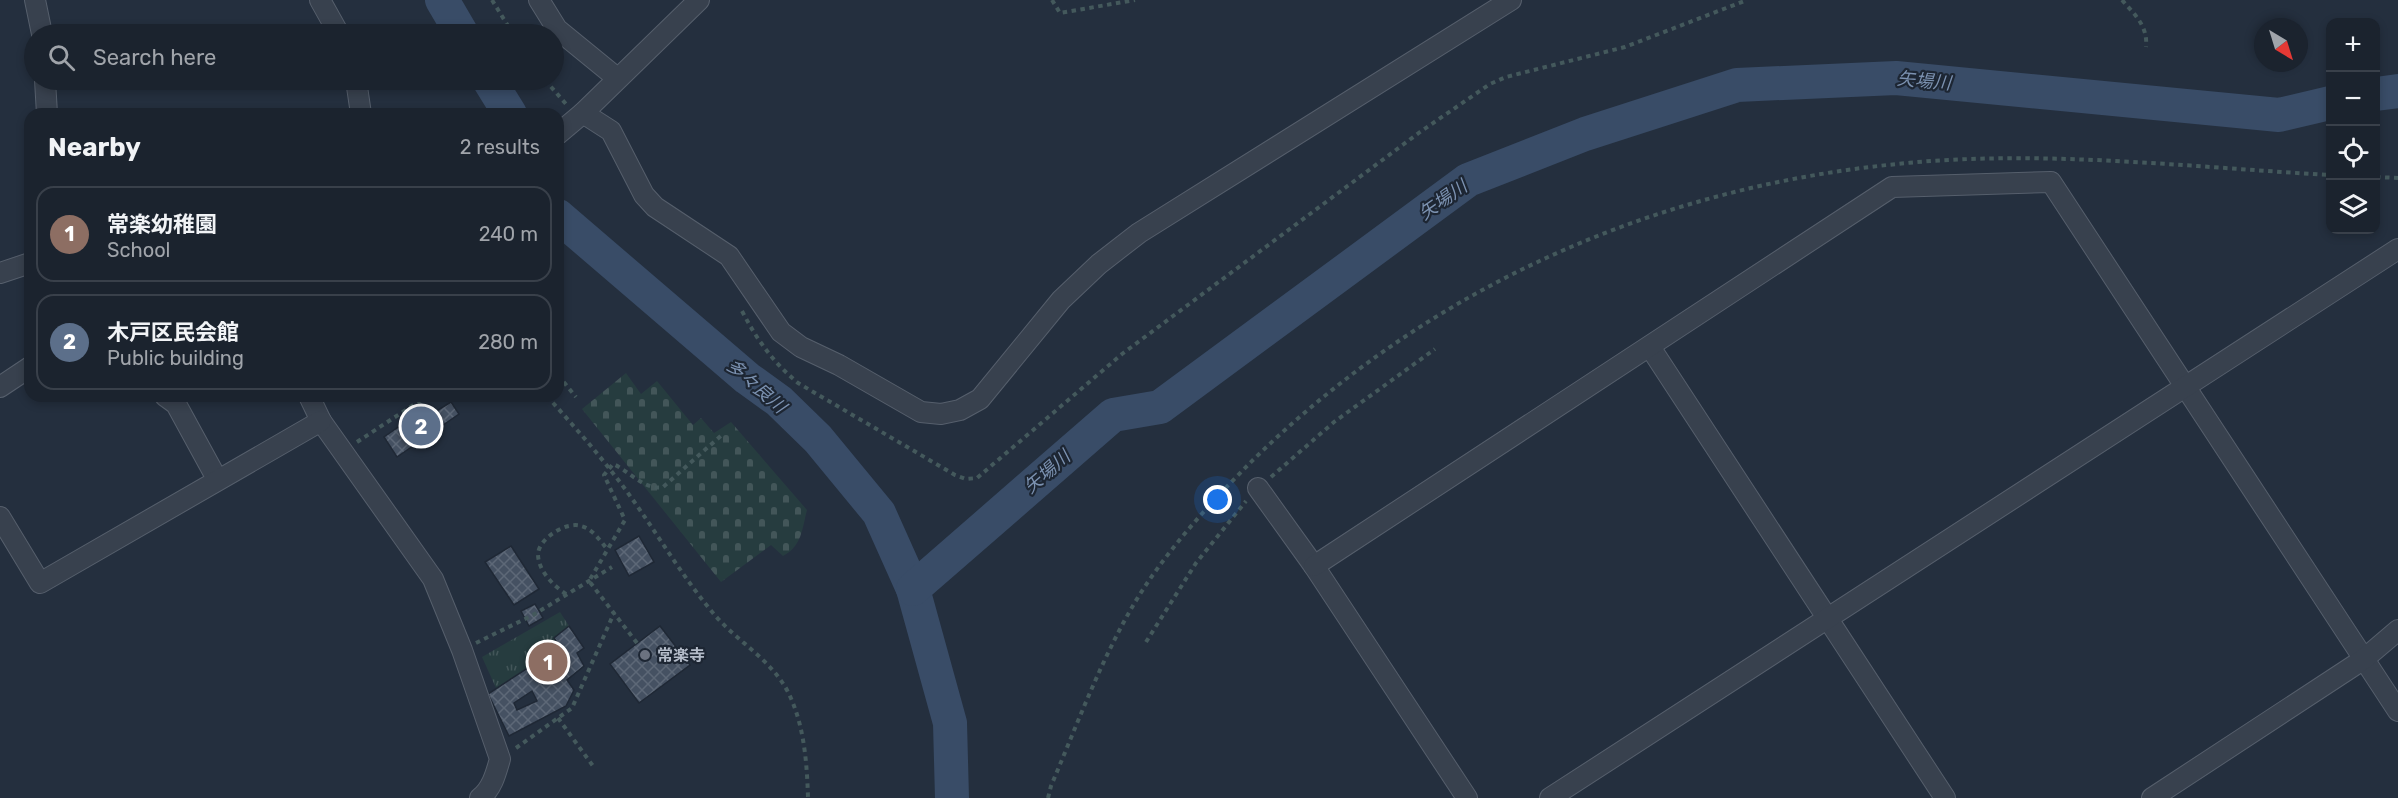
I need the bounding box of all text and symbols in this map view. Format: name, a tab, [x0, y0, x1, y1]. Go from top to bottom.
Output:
north arrow	[2254, 18, 2308, 72]
map controls	[2326, 18, 2380, 234]
button: +	[2326, 18, 2380, 72]
search box	[24, 24, 564, 90]
icon: search	[45, 41, 78, 74]
text: Search here	[93, 44, 216, 71]
water label: 矢場川	[1896, 68, 1954, 94]
button: −	[2326, 72, 2380, 126]
button: locate	[2326, 126, 2380, 180]
text: Nearby	[48, 132, 141, 163]
text: 2 results	[460, 135, 540, 159]
water label: 矢場川	[1415, 174, 1473, 224]
button: layers	[2326, 180, 2380, 234]
text: 常楽幼稚園	[107, 211, 217, 238]
text: 1	[65, 222, 74, 246]
text: 240 m	[479, 222, 538, 246]
text: School	[107, 238, 170, 262]
text: 木戸区民会館	[107, 319, 239, 346]
text: 2	[63, 330, 76, 354]
text: 280 m	[478, 330, 538, 354]
text: Public building	[107, 346, 244, 370]
water label: 多々良川	[722, 354, 792, 419]
pin: 2	[402, 404, 440, 448]
water label: 矢場川	[1019, 445, 1076, 498]
your location	[1203, 485, 1232, 514]
pin: 1	[528, 640, 568, 684]
place label: 常楽寺	[657, 646, 705, 665]
marker: 常楽寺	[638, 648, 652, 662]

